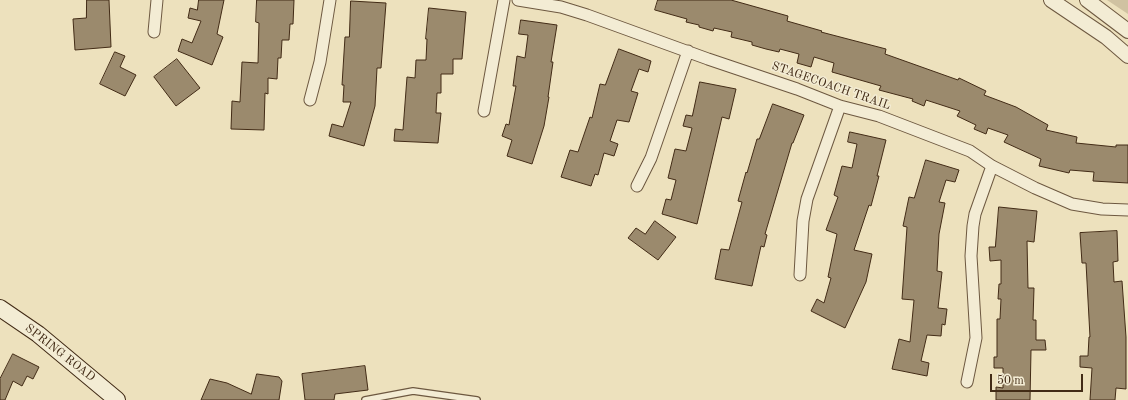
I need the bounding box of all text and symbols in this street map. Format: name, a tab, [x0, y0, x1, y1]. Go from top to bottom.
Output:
street label: STAGECOACH TRAIL	[770, 59, 892, 113]
street label: SPRING ROAD	[22, 321, 98, 385]
scale bar	[992, 366, 1085, 392]
text: 50 m	[997, 375, 1024, 387]

